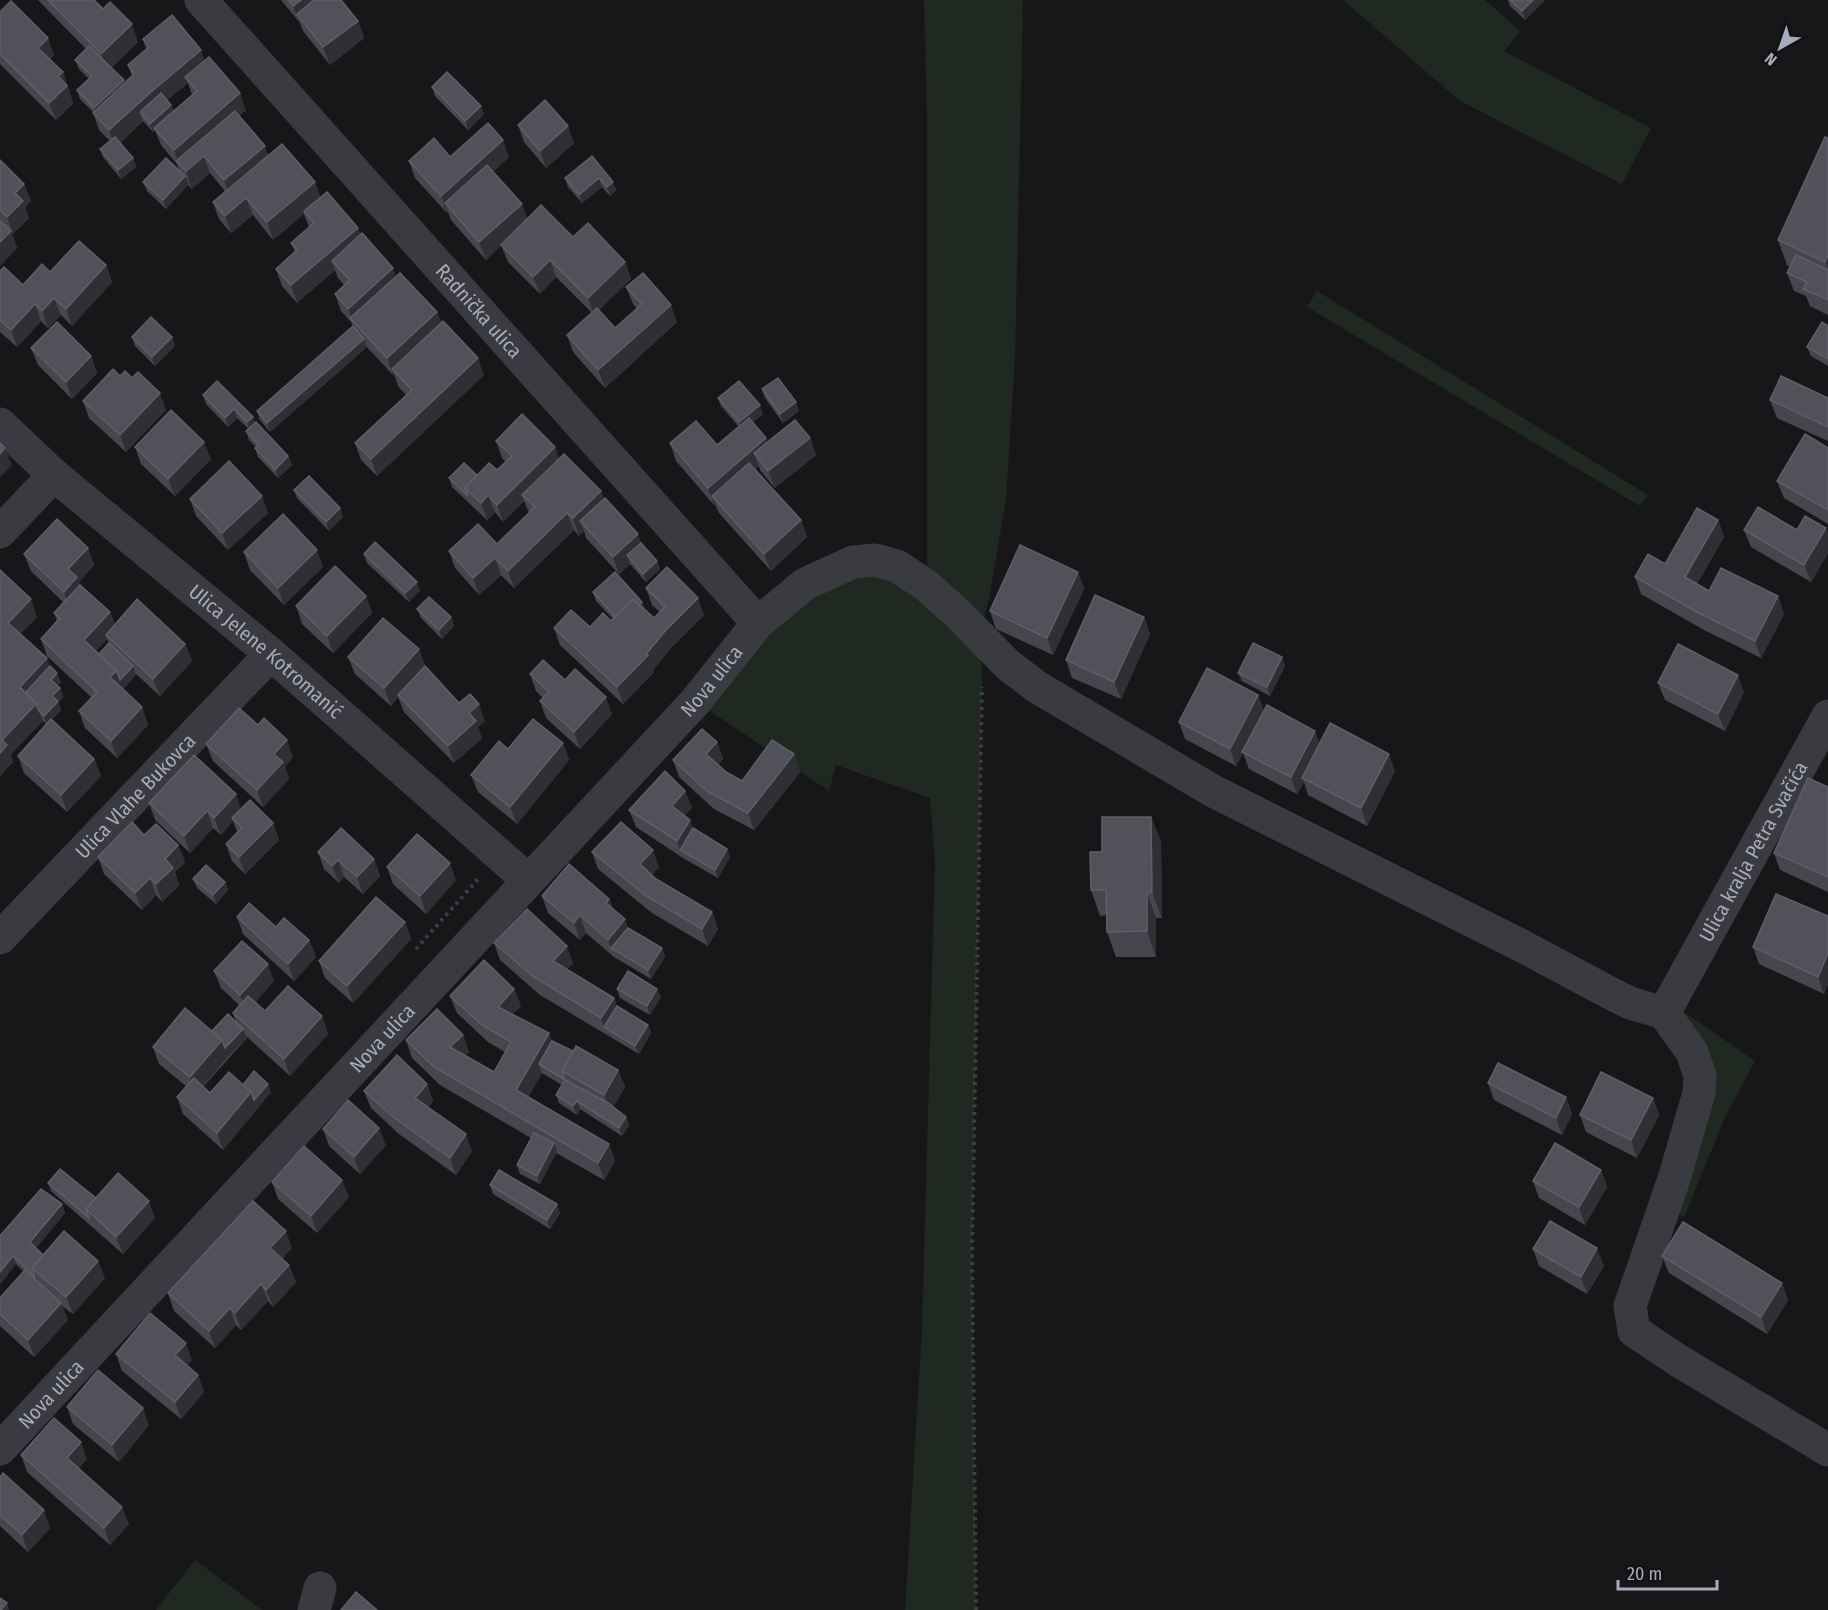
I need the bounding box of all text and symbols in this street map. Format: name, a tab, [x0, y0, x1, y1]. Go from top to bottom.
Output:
north arrow	[1750, 18, 1810, 78]
text: N	[1761, 49, 1780, 69]
street label: Radnička ulica	[431, 259, 527, 363]
street label: Ulica Jelene Kotromanić	[184, 579, 348, 724]
street label: Nova ulica	[676, 641, 747, 722]
street label: Ulica Vlahe Bukovca	[70, 729, 200, 864]
street label: Ulica kralja Petra Svačića	[1694, 757, 1813, 946]
street label: Nova ulica	[344, 999, 420, 1077]
street label: Nova ulica	[13, 1355, 89, 1433]
scale bar	[1618, 1553, 1717, 1591]
text: 20 m	[1627, 1563, 1662, 1585]

